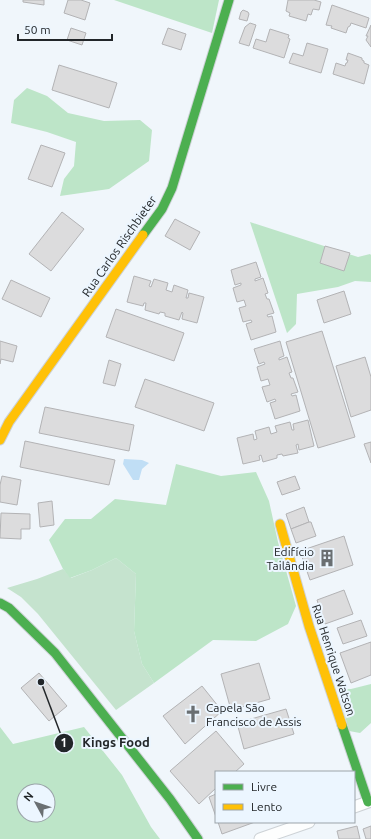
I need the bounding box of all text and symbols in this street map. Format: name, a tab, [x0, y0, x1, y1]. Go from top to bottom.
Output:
scale bar	[18, 16, 112, 42]
text: 50 m	[24, 23, 51, 36]
street label: Rua Carlos Rischbieter	[79, 193, 159, 299]
place label: Edifício Tailândia	[266, 545, 314, 572]
building icon: Edifício Tailândia	[317, 548, 337, 568]
street label: Rua Henrique Watson	[310, 603, 358, 717]
place label: Capela São Francisco de Assis	[206, 701, 302, 728]
church icon: Capela São Francisco de Assis	[183, 704, 203, 724]
callout: Kings Food	[54, 730, 158, 755]
text: Kings Food	[82, 735, 150, 749]
text: 1	[61, 736, 67, 749]
legend	[215, 771, 355, 823]
text: Livre	[251, 780, 277, 793]
north arrow	[16, 783, 56, 823]
text: N	[21, 790, 36, 804]
text: Lento	[251, 800, 282, 813]

